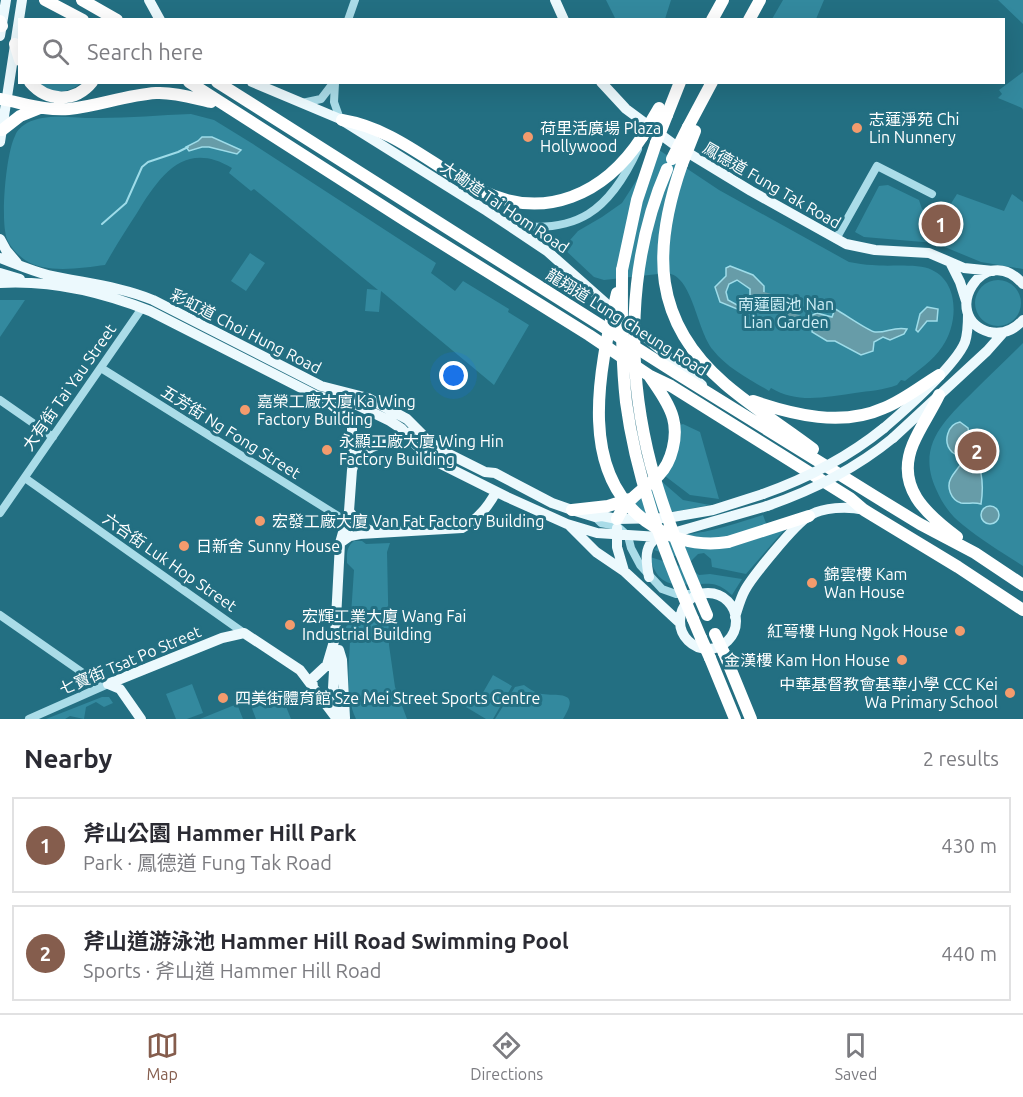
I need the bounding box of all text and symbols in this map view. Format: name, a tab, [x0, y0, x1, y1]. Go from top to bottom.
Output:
search box	[18, 18, 1005, 84]
icon: search	[39, 35, 72, 68]
text: Search here	[87, 39, 203, 64]
place label: 志蓮淨苑 Chi Lin Nunnery	[869, 110, 960, 146]
place label: 荷里活廣場 Plaza Hollywood	[540, 119, 661, 155]
marker: 志蓮淨苑 Chi Lin Nunnery	[850, 121, 864, 135]
marker: 荷里活廣場 Plaza Hollywood	[521, 130, 535, 144]
street label: 鳳德道 Fung Tak Road	[700, 138, 844, 232]
street label: 大磡道 Tai Hom Road	[438, 157, 572, 257]
pin: 1	[922, 202, 960, 246]
street label: 龍翔道 Lung Cheung Road	[543, 265, 711, 379]
street label: 彩虹道 Choi Hung Road	[168, 285, 324, 377]
park label: 南蓮園池 Nan Lian Garden	[738, 295, 834, 331]
street label: 大有街 Tai Yau Street	[19, 320, 120, 454]
your location	[439, 361, 468, 390]
street label: 五芳街 Ng Fong Street	[158, 382, 304, 483]
place label: 嘉榮工廠大廈 Ka Wing Factory Building	[257, 392, 416, 428]
marker: 嘉榮工廠大廈 Ka Wing Factory Building	[238, 403, 252, 417]
pin: 2	[958, 428, 996, 474]
place label: 永顯工廠大廈 Wing Hin Factory Building	[339, 432, 504, 468]
marker: 永顯工廠大廈 Wing Hin Factory Building	[320, 443, 334, 457]
street label: 六合街 Luk Hop Street	[100, 509, 241, 615]
place label: 宏發工廠大廈 Van Fat Factory Building	[272, 512, 544, 530]
marker: 宏發工廠大廈 Van Fat Factory Building	[253, 514, 267, 528]
place label: 日新舍 Sunny House	[196, 537, 340, 555]
marker: 日新舍 Sunny House	[177, 539, 191, 553]
place label: 錦雲樓 Kam Wan House	[824, 565, 907, 601]
marker: 錦雲樓 Kam Wan House	[805, 576, 819, 590]
place label: 宏輝工業大廈 Wang Fai Industrial Building	[302, 607, 466, 643]
marker: 宏輝工業大廈 Wang Fai Industrial Building	[283, 618, 297, 632]
street label: 七寶街 Tsat Po Street	[56, 622, 204, 698]
place label: 紅萼樓 Hung Ngok House	[767, 622, 948, 640]
marker: 紅萼樓 Hung Ngok House	[953, 624, 967, 638]
place label: 金漢樓 Kam Hon House	[724, 651, 890, 669]
marker: 金漢樓 Kam Hon House	[895, 653, 909, 667]
place label: 中華基督教會基華小學 CCC Kei Wa Primary School	[779, 675, 998, 711]
marker: 中華基督教會基華小學 CCC Kei Wa Primary School	[1003, 686, 1017, 700]
place label: 四美街體育館 Sze Mei Street Sports Centre	[235, 689, 540, 707]
marker: 四美街體育館 Sze Mei Street Sports Centre	[216, 691, 230, 705]
text: Nearby	[24, 744, 112, 773]
text: 2 results	[923, 747, 999, 770]
text: 斧山公園 Hammer Hill Park	[83, 820, 356, 845]
text: 1	[40, 834, 51, 857]
text: 430 m	[941, 834, 997, 857]
text: Park · 鳳德道 Fung Tak Road	[83, 851, 332, 874]
text: 斧山道游泳池 Hammer Hill Road Swimming Pool	[83, 928, 569, 953]
text: 2	[40, 942, 51, 965]
text: 440 m	[941, 942, 997, 965]
text: Sports · 斧山道 Hammer Hill Road	[83, 959, 382, 982]
tab: Map	[146, 1029, 179, 1083]
tab: Directions	[470, 1029, 543, 1083]
tab: Saved	[835, 1029, 877, 1083]

